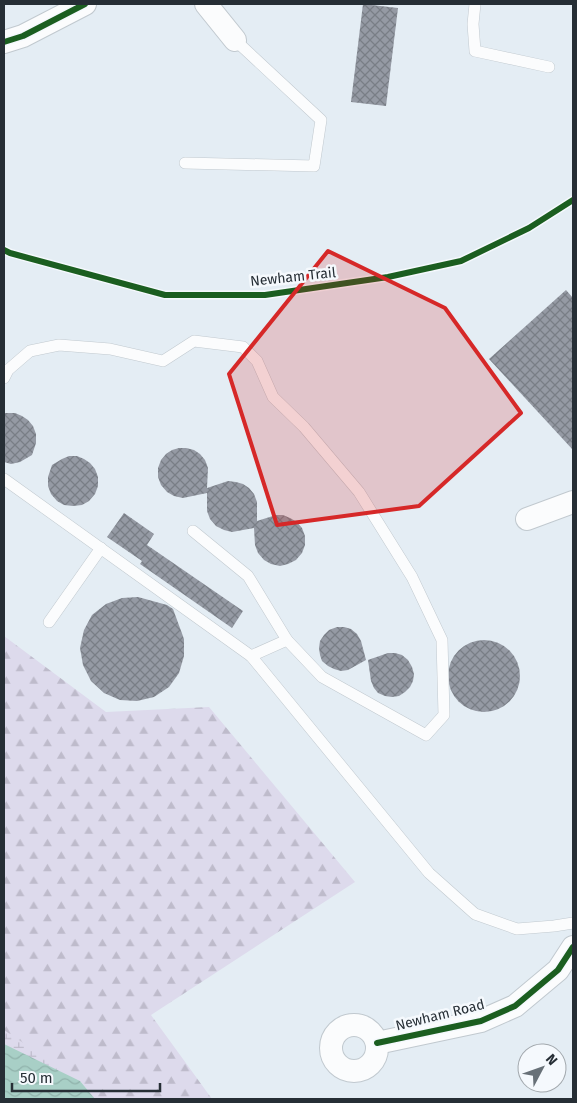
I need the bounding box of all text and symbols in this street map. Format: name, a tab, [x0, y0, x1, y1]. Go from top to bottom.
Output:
street label: Newham Trail	[249, 264, 337, 290]
street label: Newham Road	[394, 996, 486, 1034]
north arrow	[517, 1043, 567, 1093]
text: N	[542, 1051, 561, 1069]
scale bar	[12, 1060, 160, 1092]
text: 50 m	[20, 1069, 53, 1087]

